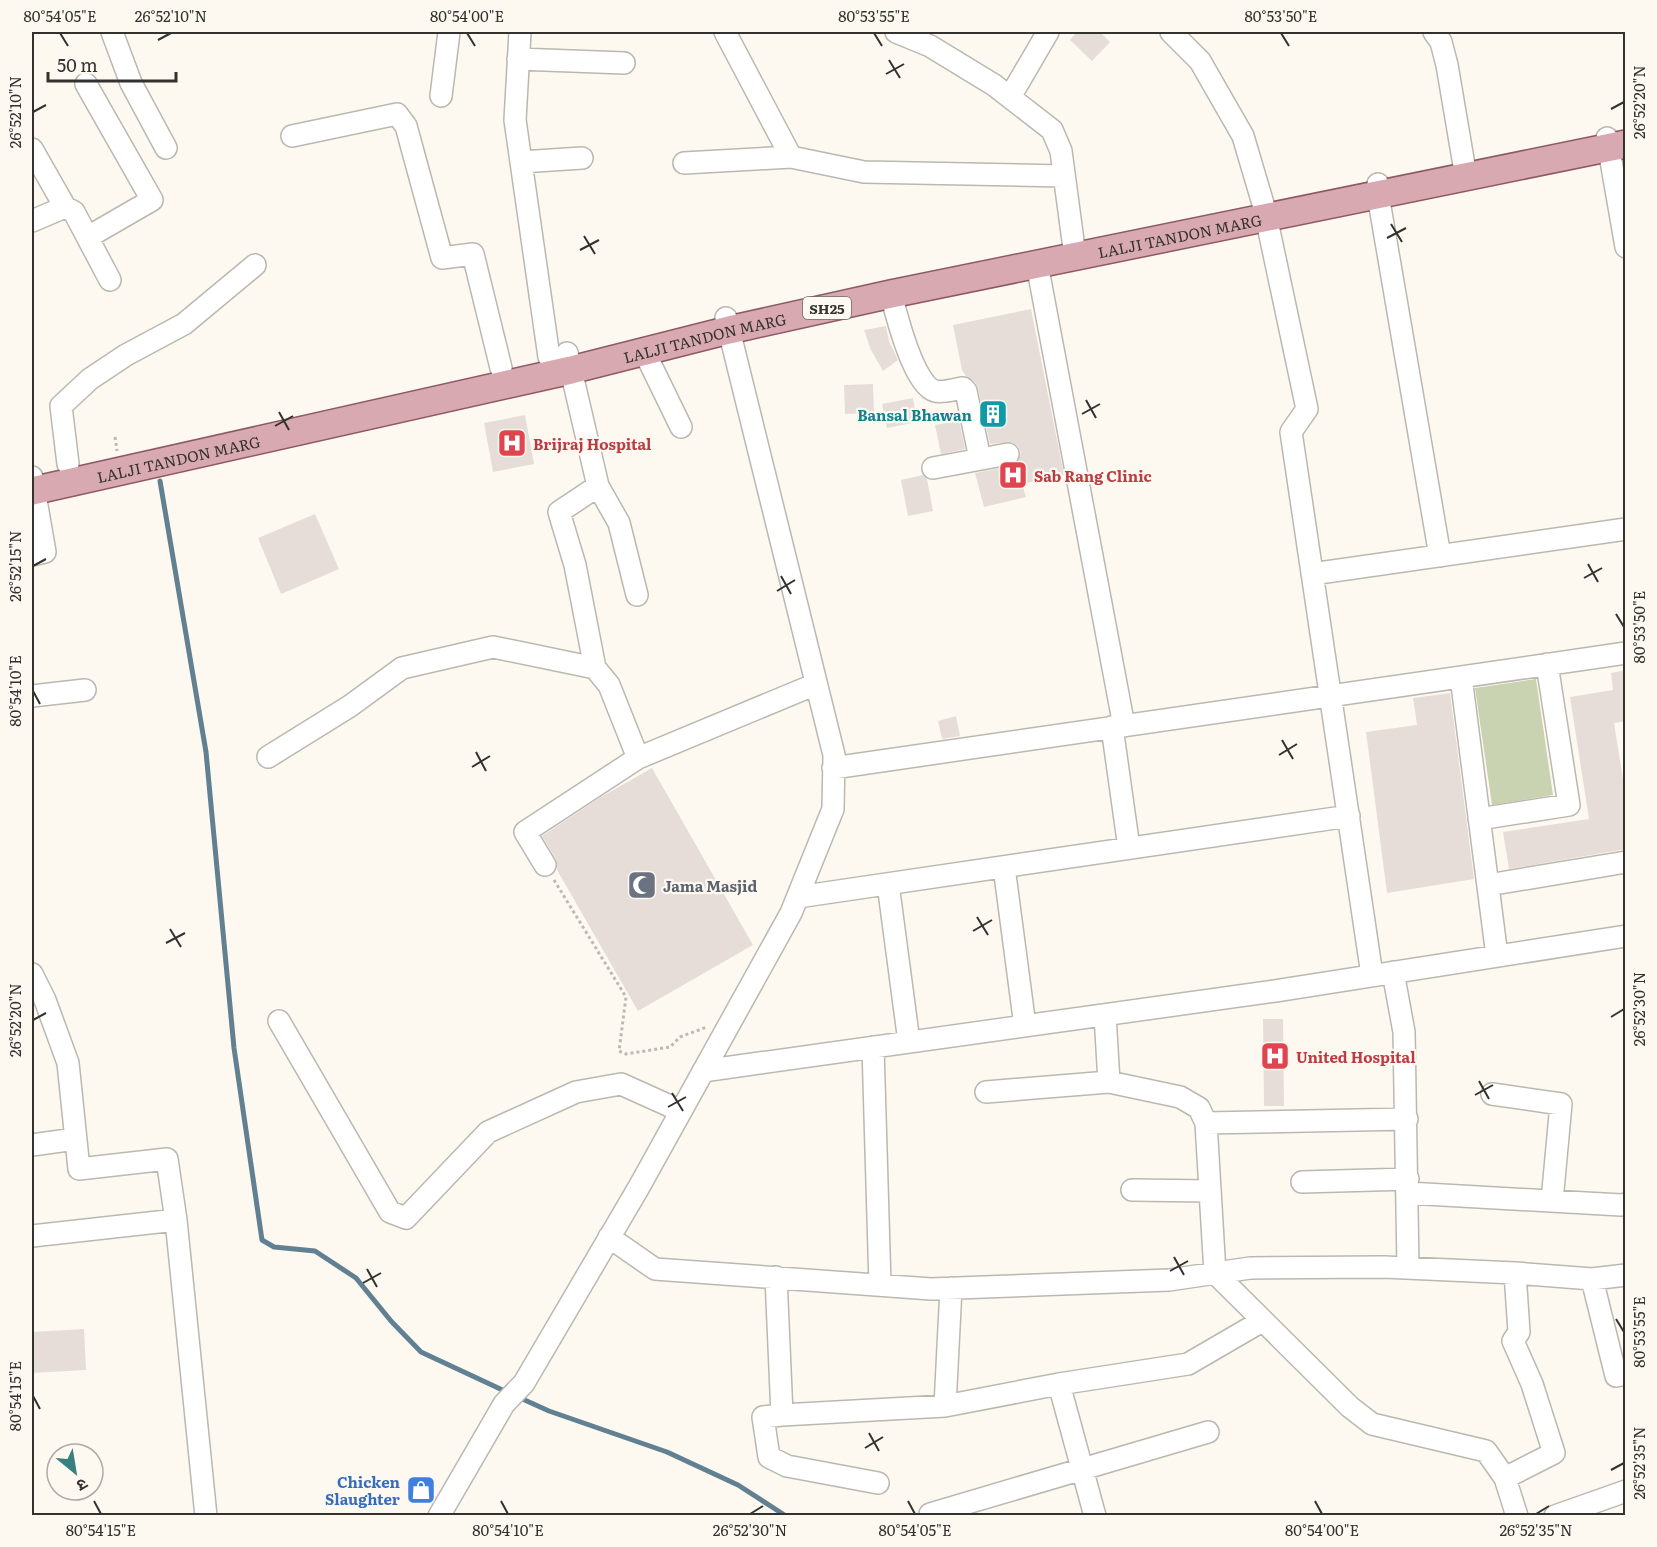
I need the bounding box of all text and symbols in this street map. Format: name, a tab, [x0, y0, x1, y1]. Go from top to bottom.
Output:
text: 80°54'05"E	[24, 4, 96, 27]
text: 26°52'10"N	[135, 4, 207, 27]
text: 80°54'00"E	[430, 4, 504, 27]
text: 80°53'55"E	[838, 4, 910, 27]
text: 80°53'50"E	[1245, 4, 1317, 27]
scale bar	[48, 45, 176, 83]
text: 50 m	[57, 51, 98, 78]
text: 26°52'20"N	[1627, 65, 1650, 139]
text: 26°52'10"N	[3, 76, 26, 148]
street label: LALJI TANDON MARG	[1096, 207, 1264, 263]
road number: SH25	[803, 297, 851, 319]
street label: LALJI TANDON MARG	[621, 306, 788, 368]
building icon: Bansal Bhawan	[977, 398, 1009, 430]
place label: Bansal Bhawan	[857, 403, 973, 426]
hospital icon: Brijraj Hospital	[496, 427, 528, 459]
street label: LALJI TANDON MARG	[94, 429, 262, 488]
place label: Brijraj Hospital	[533, 432, 652, 455]
hospital icon: Sab Rang Clinic	[997, 459, 1029, 491]
place label: Sab Rang Clinic	[1034, 464, 1152, 487]
text: 26°52'15"N	[3, 530, 26, 602]
text: 80°53'50"E	[1627, 591, 1650, 663]
text: 80°54'10"E	[3, 655, 26, 727]
mosque icon: Jama Masjid	[626, 869, 658, 901]
place label: Jama Masjid	[663, 874, 757, 897]
text: 26°52'30"N	[1627, 972, 1650, 1046]
text: 26°52'20"N	[3, 983, 26, 1057]
hospital icon: United Hospital	[1259, 1040, 1291, 1072]
place label: United Hospital	[1296, 1045, 1416, 1068]
text: 80°53'55"E	[1627, 1296, 1650, 1368]
text: 80°54'15"E	[3, 1361, 26, 1431]
text: 26°52'35"N	[1627, 1426, 1650, 1500]
north arrow	[45, 1442, 105, 1502]
place label: Chicken Slaughter	[325, 1470, 401, 1510]
text: उ	[72, 1473, 93, 1499]
shop icon: Chicken Slaughter	[405, 1474, 437, 1506]
text: 80°54'15"E	[66, 1518, 136, 1541]
text: 80°54'10"E	[472, 1518, 544, 1541]
text: 26°52'30"N	[713, 1518, 787, 1541]
text: 80°54'05"E	[879, 1518, 951, 1541]
text: 80°54'00"E	[1285, 1518, 1359, 1541]
text: 26°52'35"N	[1499, 1518, 1573, 1541]

